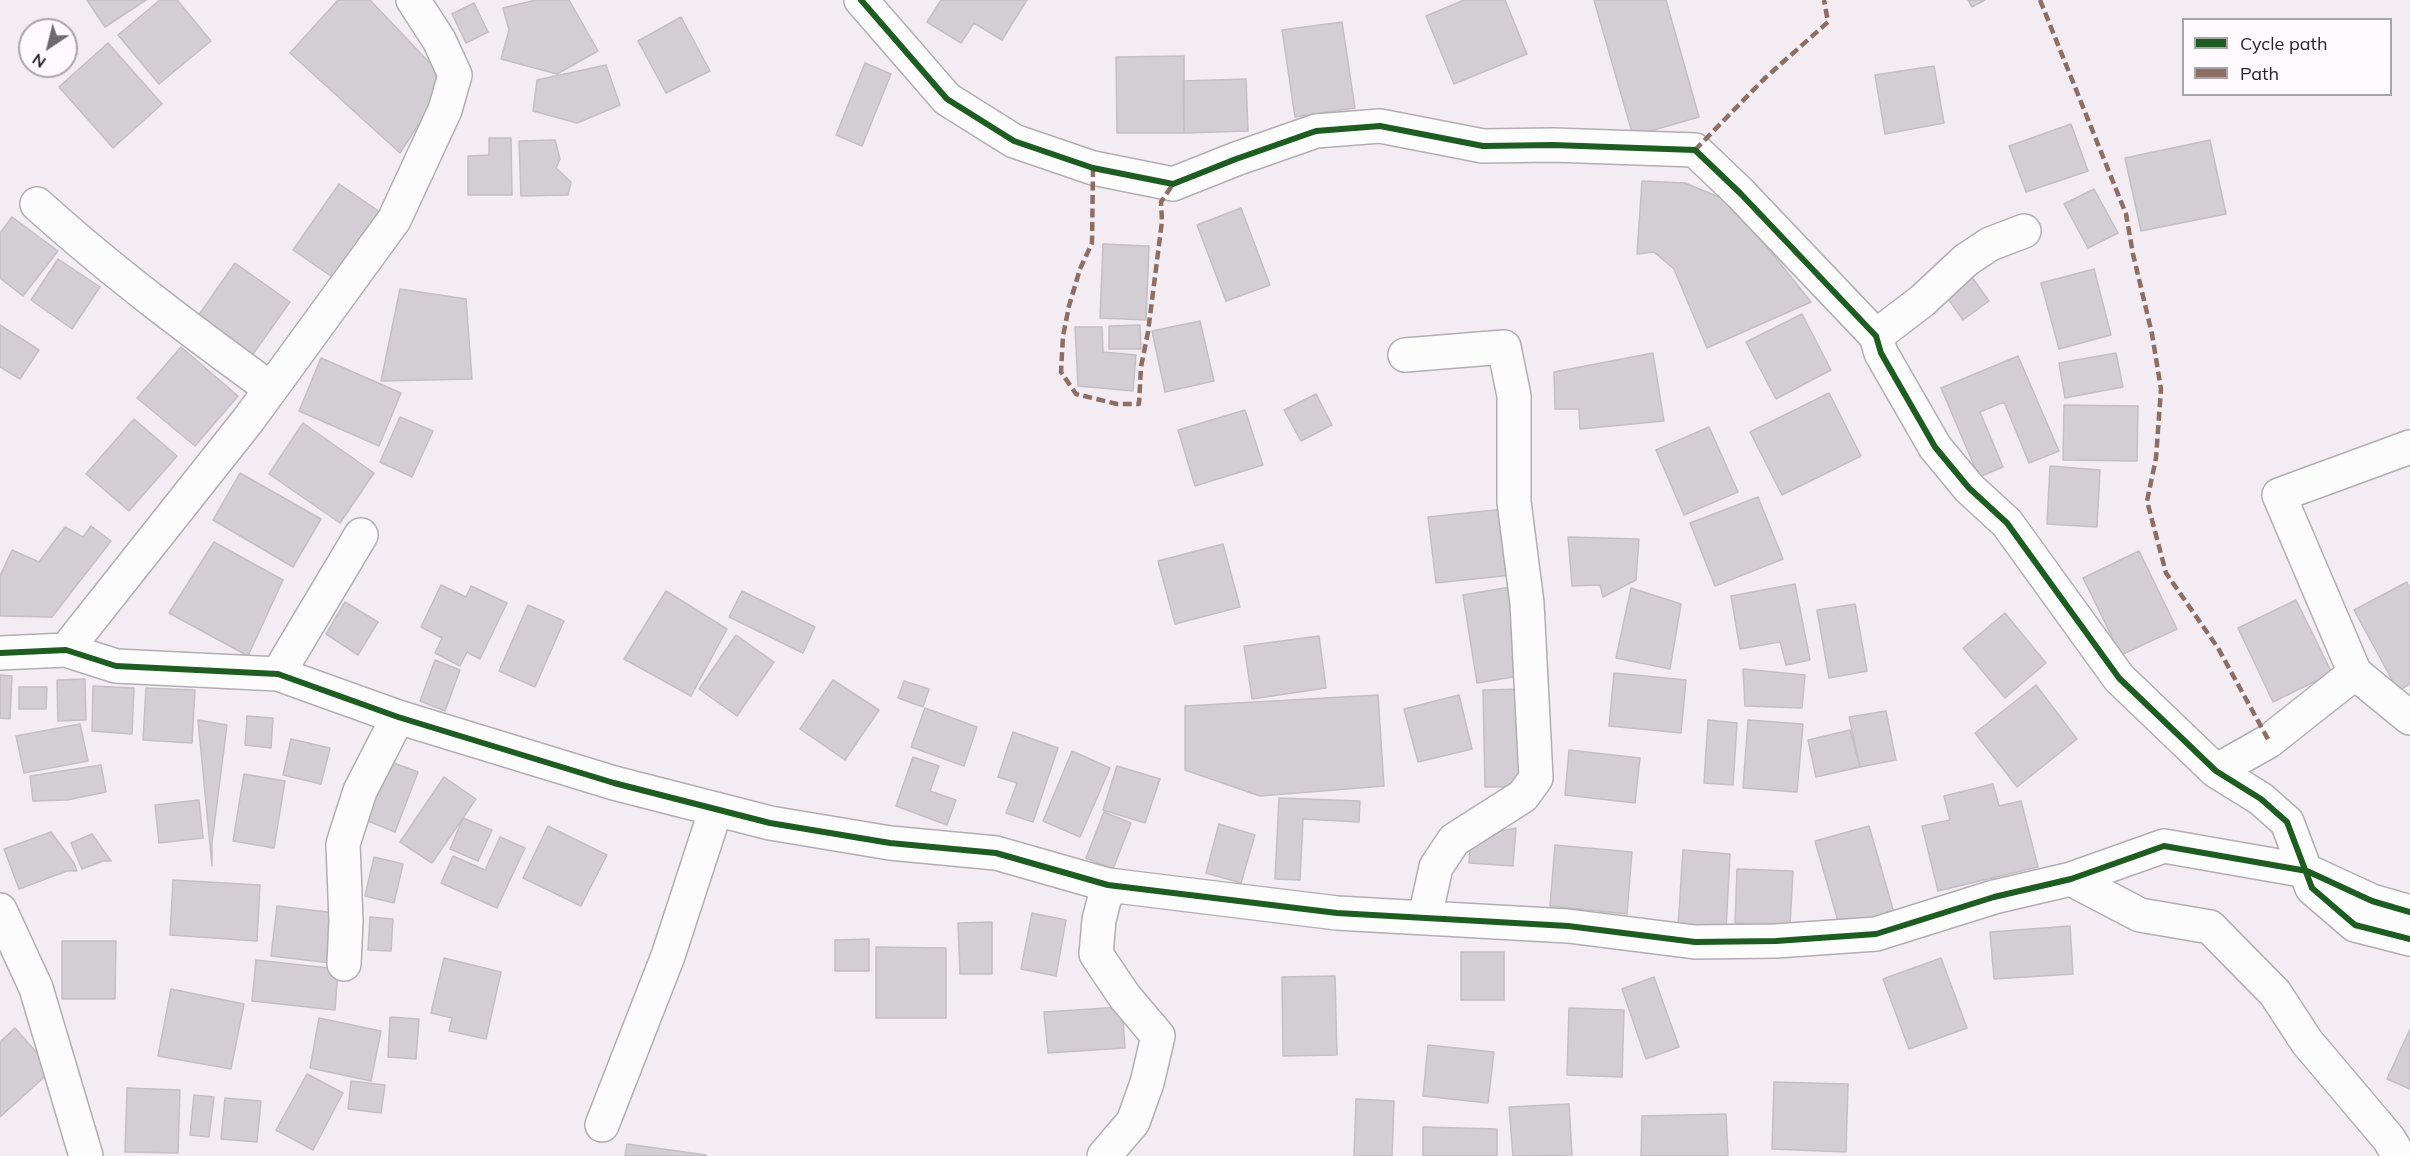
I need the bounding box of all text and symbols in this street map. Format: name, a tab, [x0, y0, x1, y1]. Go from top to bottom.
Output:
north arrow	[18, 18, 78, 78]
legend	[2182, 18, 2392, 96]
text: Cycle path	[2240, 32, 2327, 55]
text: N	[28, 49, 50, 73]
text: Path	[2240, 62, 2279, 85]

